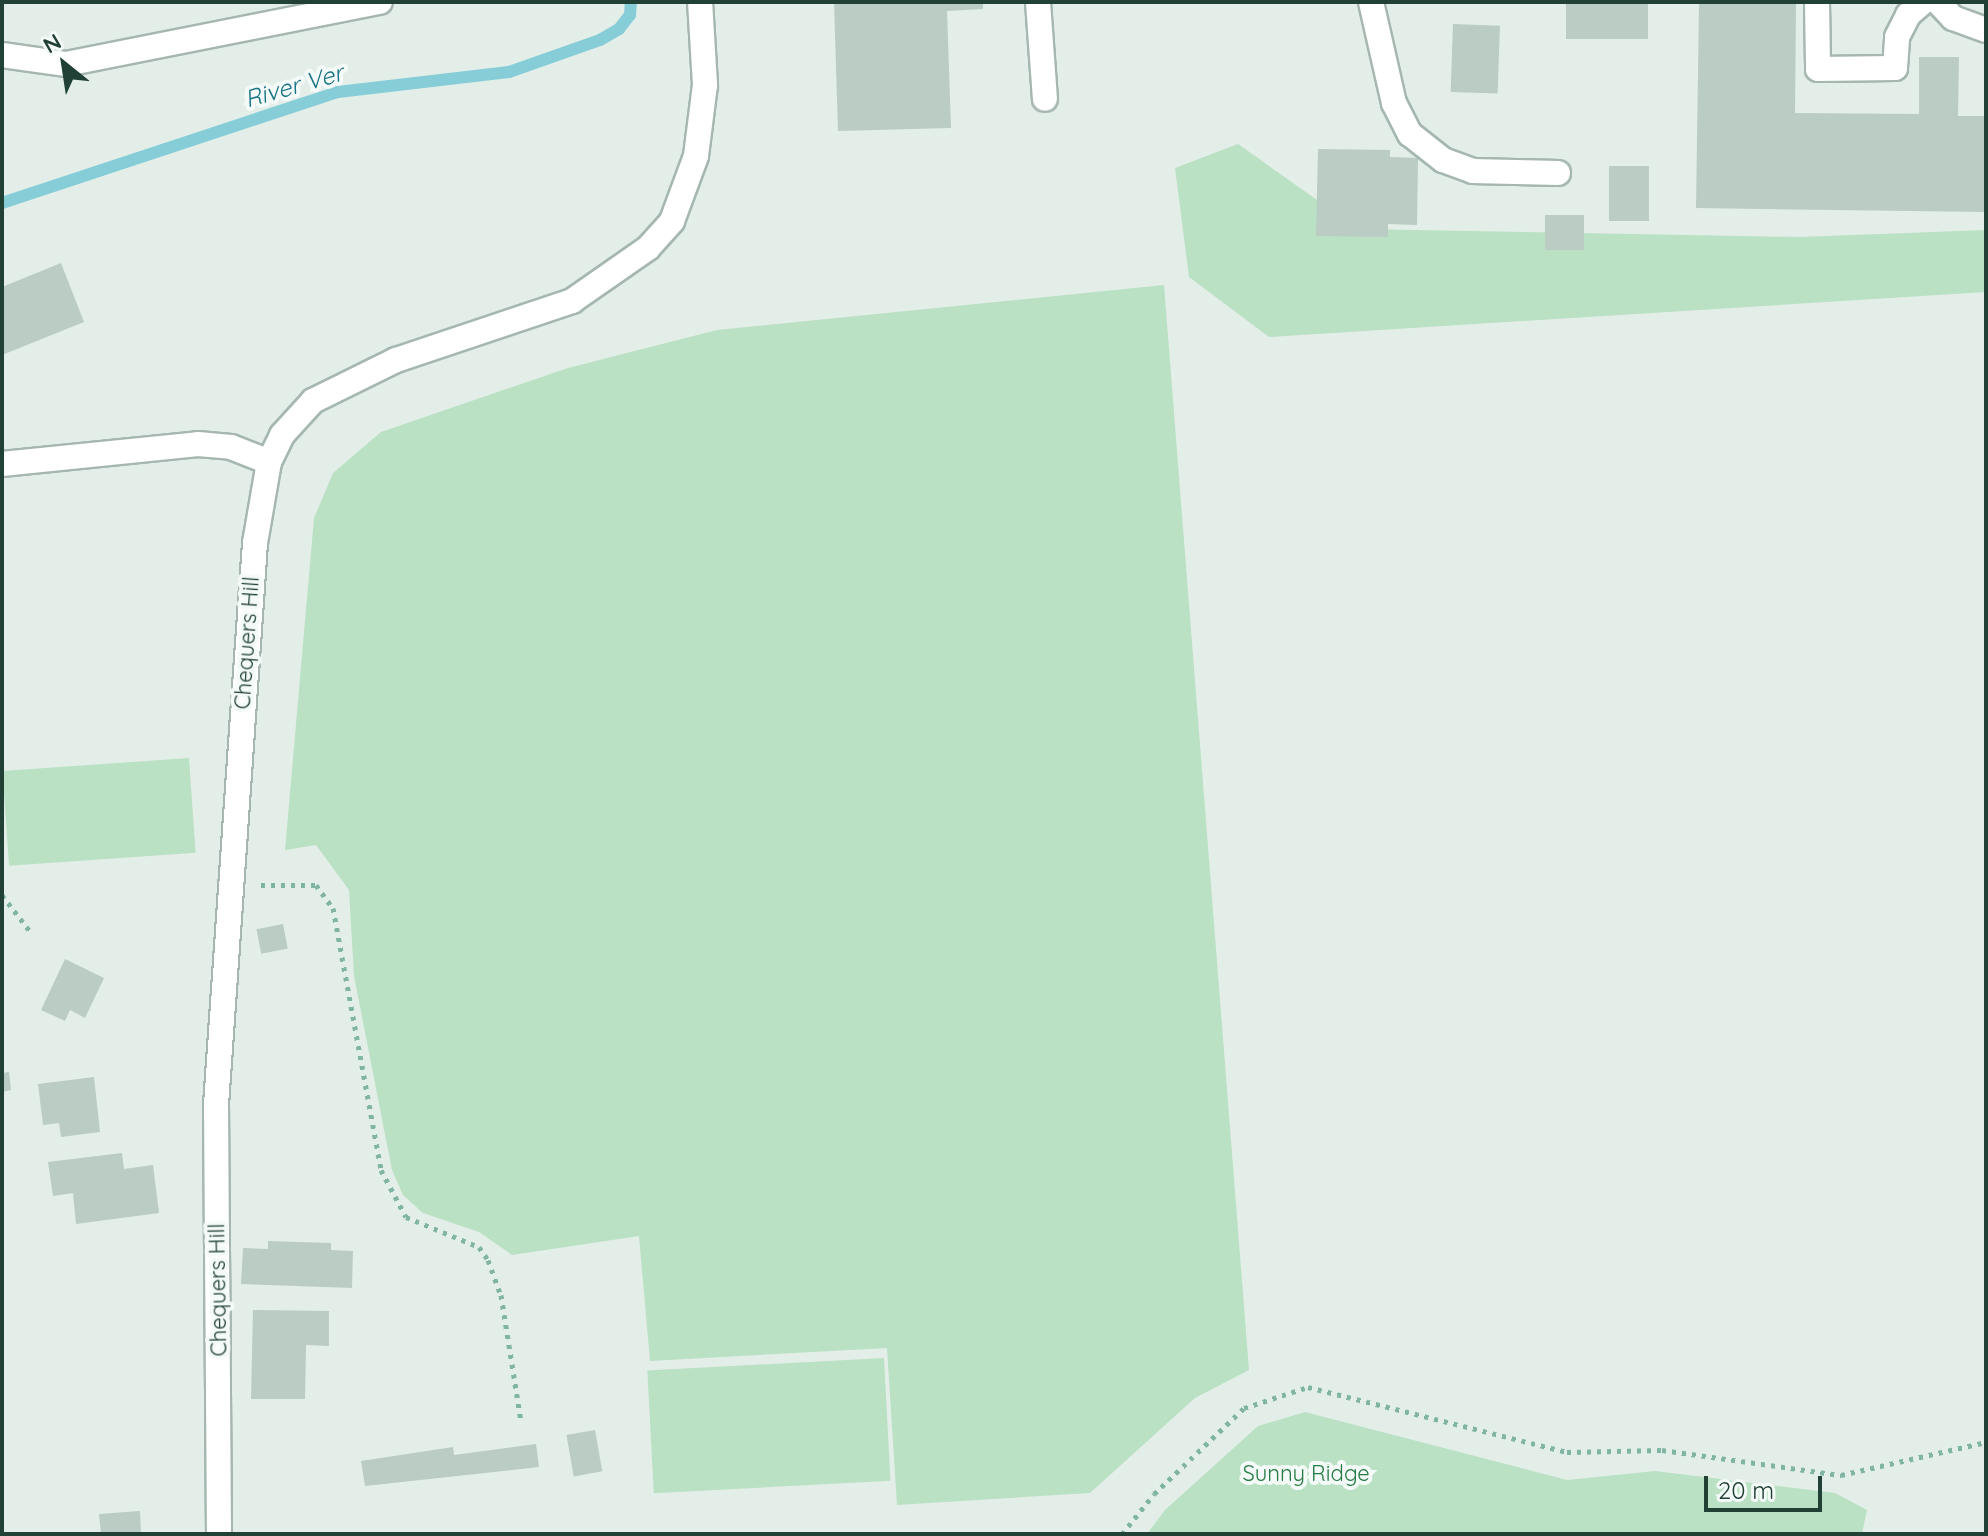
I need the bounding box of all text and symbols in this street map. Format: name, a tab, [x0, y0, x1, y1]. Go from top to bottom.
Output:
north arrow	[24, 24, 104, 104]
text: N	[38, 27, 66, 59]
water label: River Ver	[241, 58, 347, 114]
street label: Chequers Hill	[229, 576, 265, 710]
street label: Chequers Hill	[204, 1223, 232, 1357]
scale bar	[1708, 1460, 1826, 1510]
park label: Sunny Ridge	[1242, 1461, 1370, 1487]
text: 20 m	[1718, 1475, 1774, 1505]

